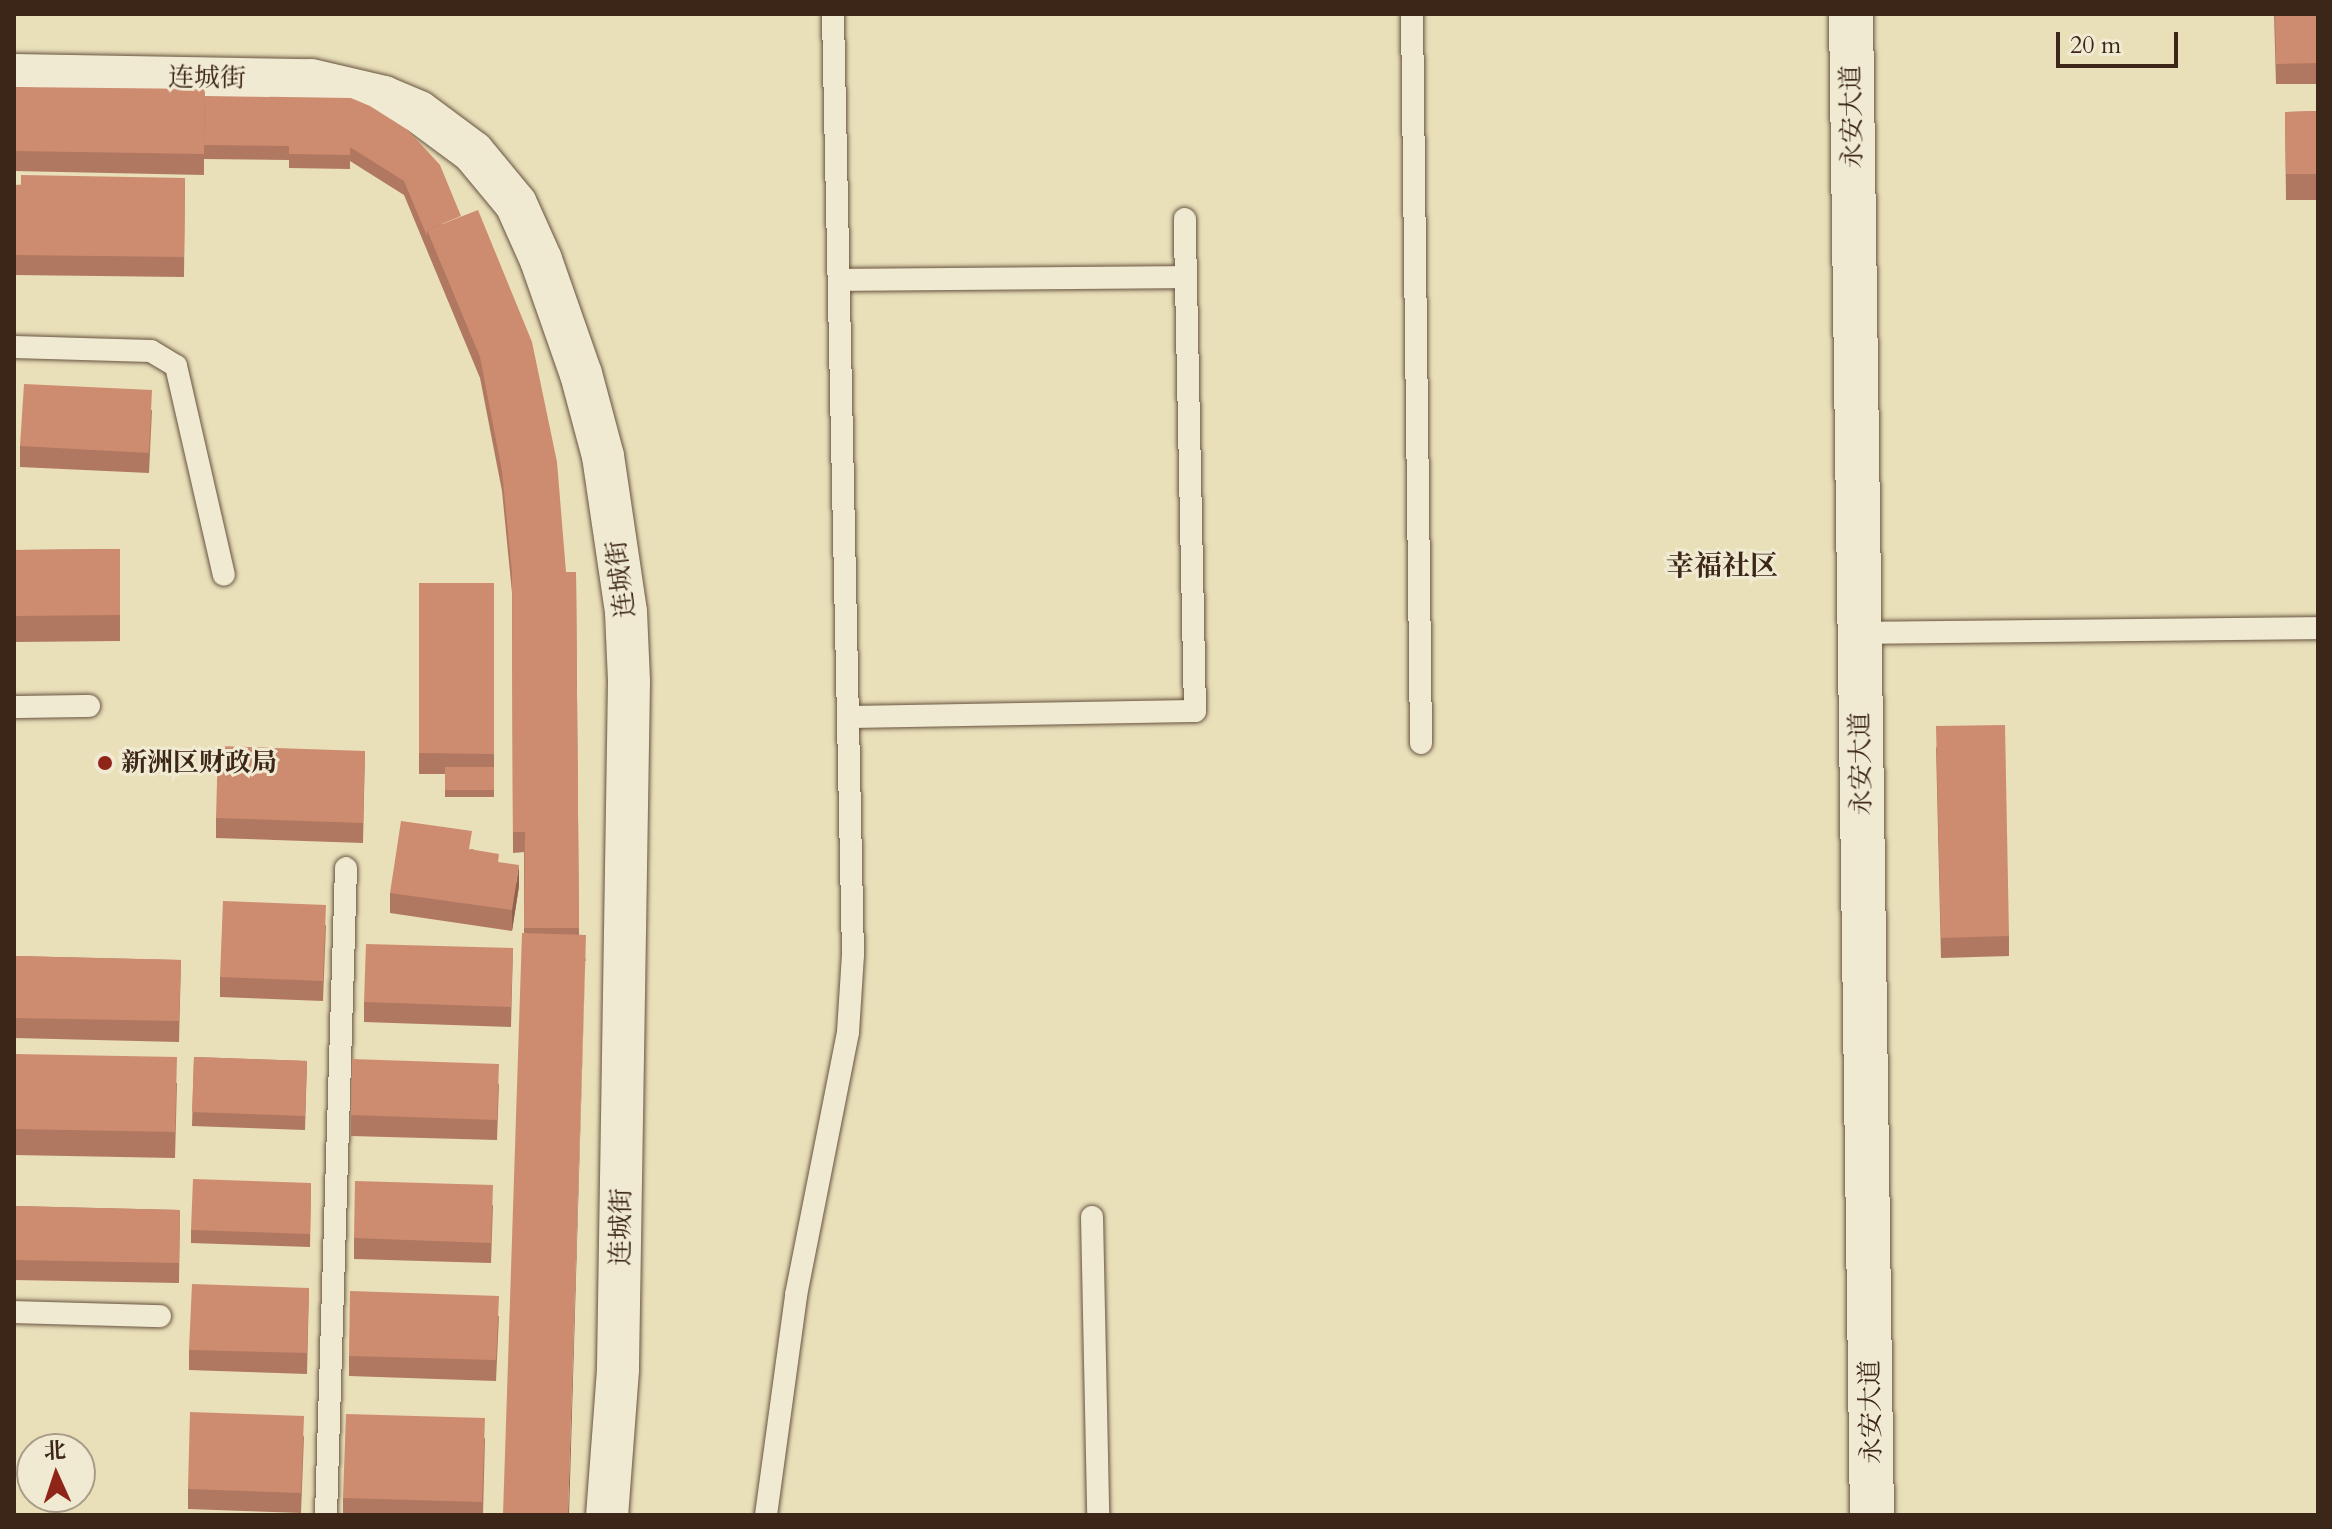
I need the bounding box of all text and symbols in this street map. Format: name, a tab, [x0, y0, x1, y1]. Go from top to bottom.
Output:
scale bar	[2060, 16, 2182, 66]
text: 20 m	[2070, 29, 2121, 62]
street label: 连城街	[168, 62, 246, 94]
street label: 永安大道	[1835, 65, 1869, 169]
street label: 连城街	[601, 538, 641, 620]
district label: 幸福社区	[1666, 549, 1778, 583]
street label: 永安大道	[1844, 712, 1878, 816]
place label: 新洲区财政局	[121, 747, 277, 779]
marker: 新洲区财政局	[96, 754, 114, 772]
street label: 连城街	[605, 1188, 637, 1266]
street label: 永安大道	[1854, 1360, 1888, 1464]
north arrow	[16, 1433, 96, 1513]
text: 北	[43, 1435, 67, 1467]

